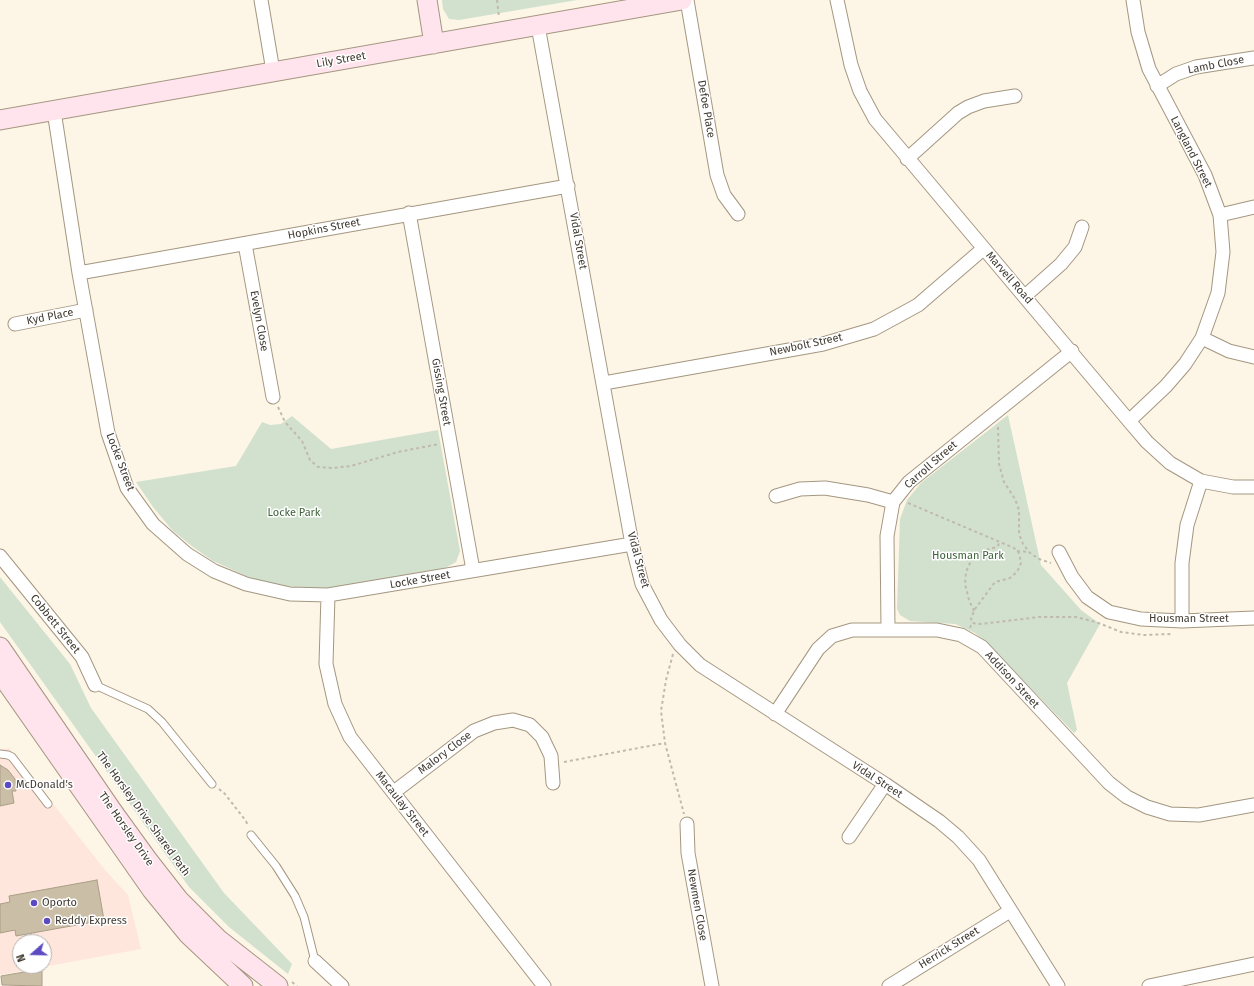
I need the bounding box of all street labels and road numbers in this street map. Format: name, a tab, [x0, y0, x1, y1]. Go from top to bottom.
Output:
street label: Lily Street	[315, 49, 367, 71]
street label: Lamb Close	[1187, 53, 1245, 77]
street label: Defoe Place	[694, 79, 718, 139]
street label: Langland Street	[1167, 114, 1215, 190]
street label: Vidal Street	[566, 211, 590, 271]
street label: Hopkins Street	[287, 216, 361, 242]
street label: Marvell Road	[983, 249, 1035, 307]
street label: Evelyn Close	[247, 289, 271, 353]
street label: Kyd Place	[25, 306, 75, 328]
street label: Newbolt Street	[768, 331, 844, 359]
street label: Gissing Street	[429, 357, 453, 427]
street label: Locke Street	[103, 431, 137, 493]
street label: Carroll Street	[902, 438, 960, 492]
street label: Vidal Street	[624, 530, 652, 590]
street label: Locke Street	[389, 568, 451, 592]
street label: Cobbett Street	[27, 592, 83, 656]
street label: Housman Street	[1149, 612, 1229, 626]
street label: Addison Street	[982, 649, 1042, 711]
street label: Malory Close	[416, 729, 474, 777]
street label: The Horsley Drive Shared Path	[93, 749, 193, 879]
street label: Vidal Street	[849, 759, 905, 801]
street label: Macaulay Street	[372, 769, 432, 839]
street label: The Horsley Drive	[96, 789, 156, 869]
street label: Newmen Close	[684, 868, 710, 942]
street label: Herrick Street	[916, 924, 982, 972]

